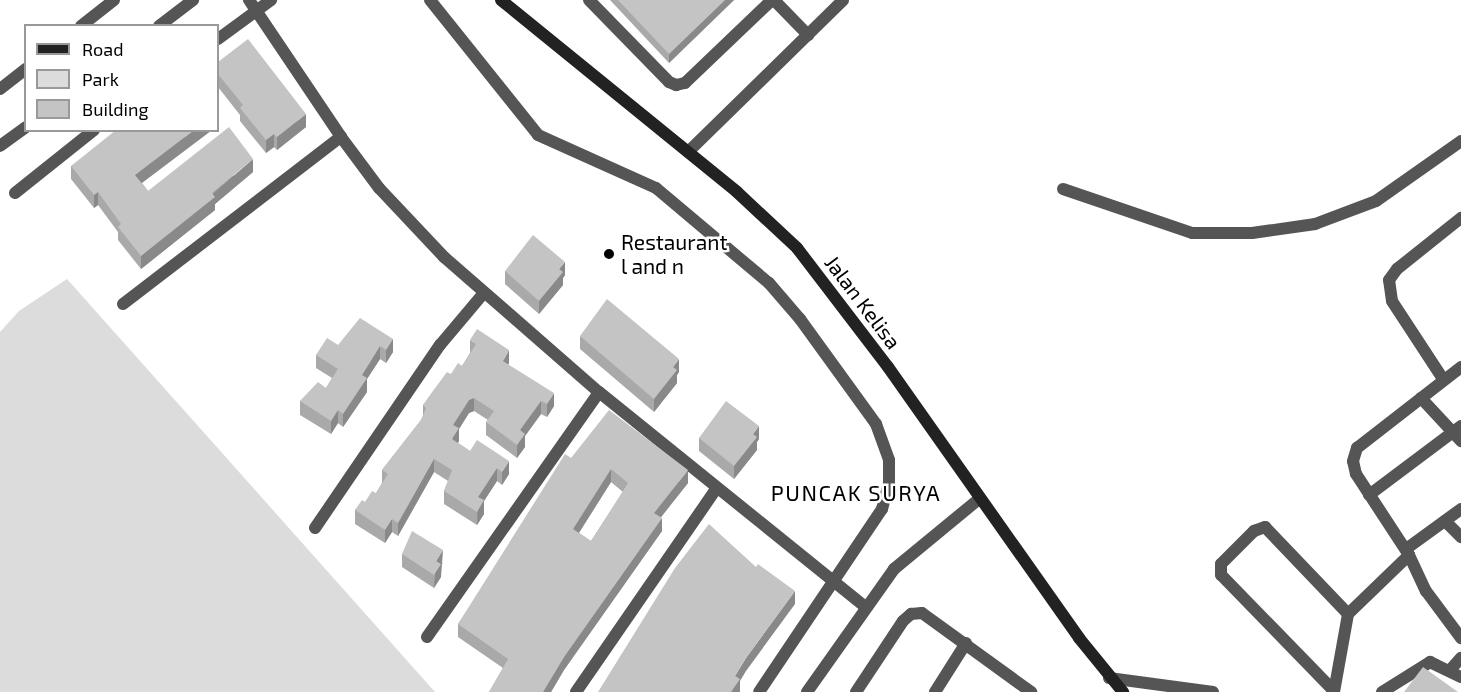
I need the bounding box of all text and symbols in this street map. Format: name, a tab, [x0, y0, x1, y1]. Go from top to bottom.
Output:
legend	[24, 24, 219, 132]
text: Road	[82, 38, 123, 60]
text: Park	[82, 68, 119, 90]
text: Building	[82, 98, 149, 120]
place label: Restaurant l and n	[621, 229, 727, 279]
marker: Restaurant l and n	[602, 247, 616, 261]
street label: Jalan Kelisa	[820, 250, 906, 354]
district label: PUNCAK SURYA	[771, 480, 941, 506]

